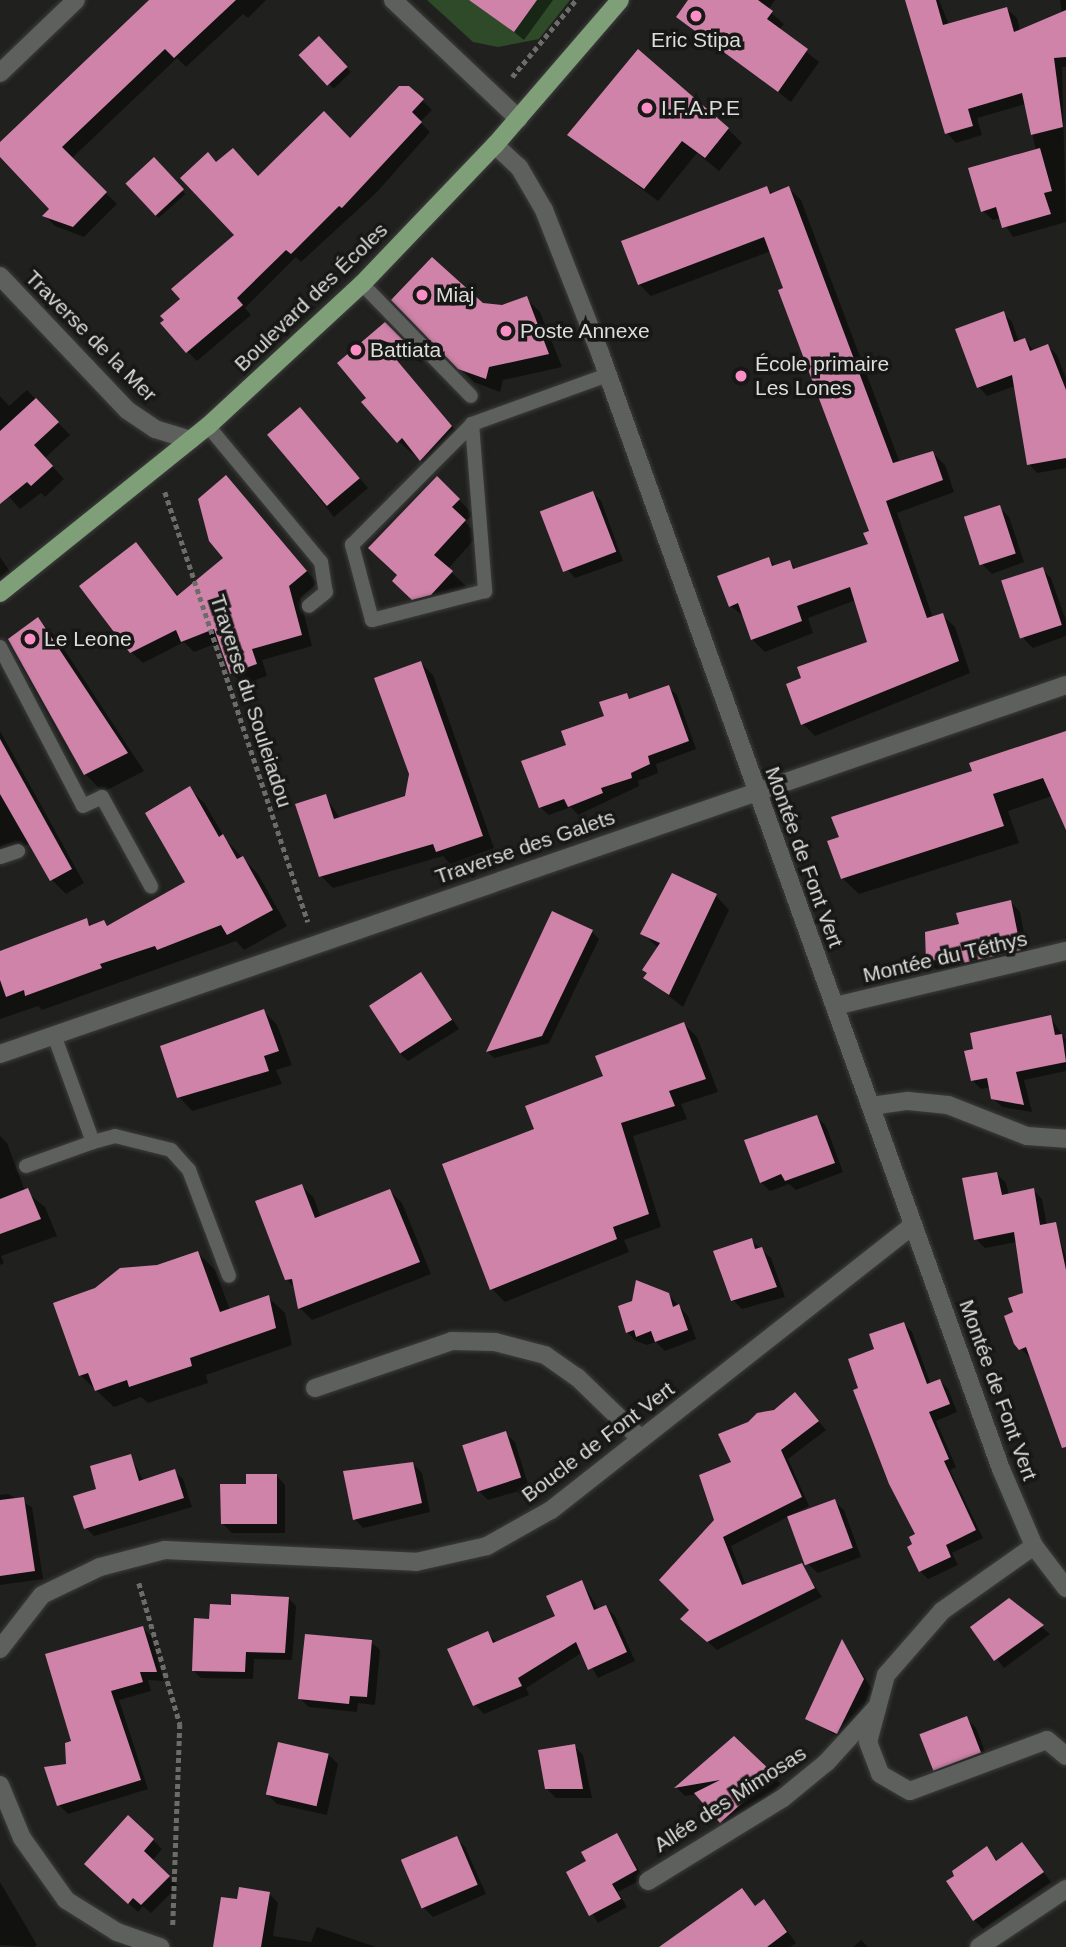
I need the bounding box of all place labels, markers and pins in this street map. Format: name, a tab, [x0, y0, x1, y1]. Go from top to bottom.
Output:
marker: Eric Stipa	[688, 8, 704, 24]
place label: Eric Stipa	[651, 27, 741, 53]
place label: I.F.A.P.E	[661, 95, 740, 121]
marker: I.F.A.P.E	[639, 100, 655, 116]
place label: Miaj	[436, 282, 475, 308]
marker: Miaj	[414, 287, 430, 303]
place label: Poste Annexe	[520, 318, 651, 344]
marker: Poste Annexe	[498, 323, 514, 339]
place label: Battiata	[370, 337, 441, 363]
marker: Battiata	[348, 342, 364, 358]
place label: École primaire Les Lones	[755, 351, 889, 401]
marker: École primaire Les Lones	[733, 368, 749, 384]
place label: Le Leone	[44, 626, 132, 652]
marker: Le Leone	[22, 631, 38, 647]

